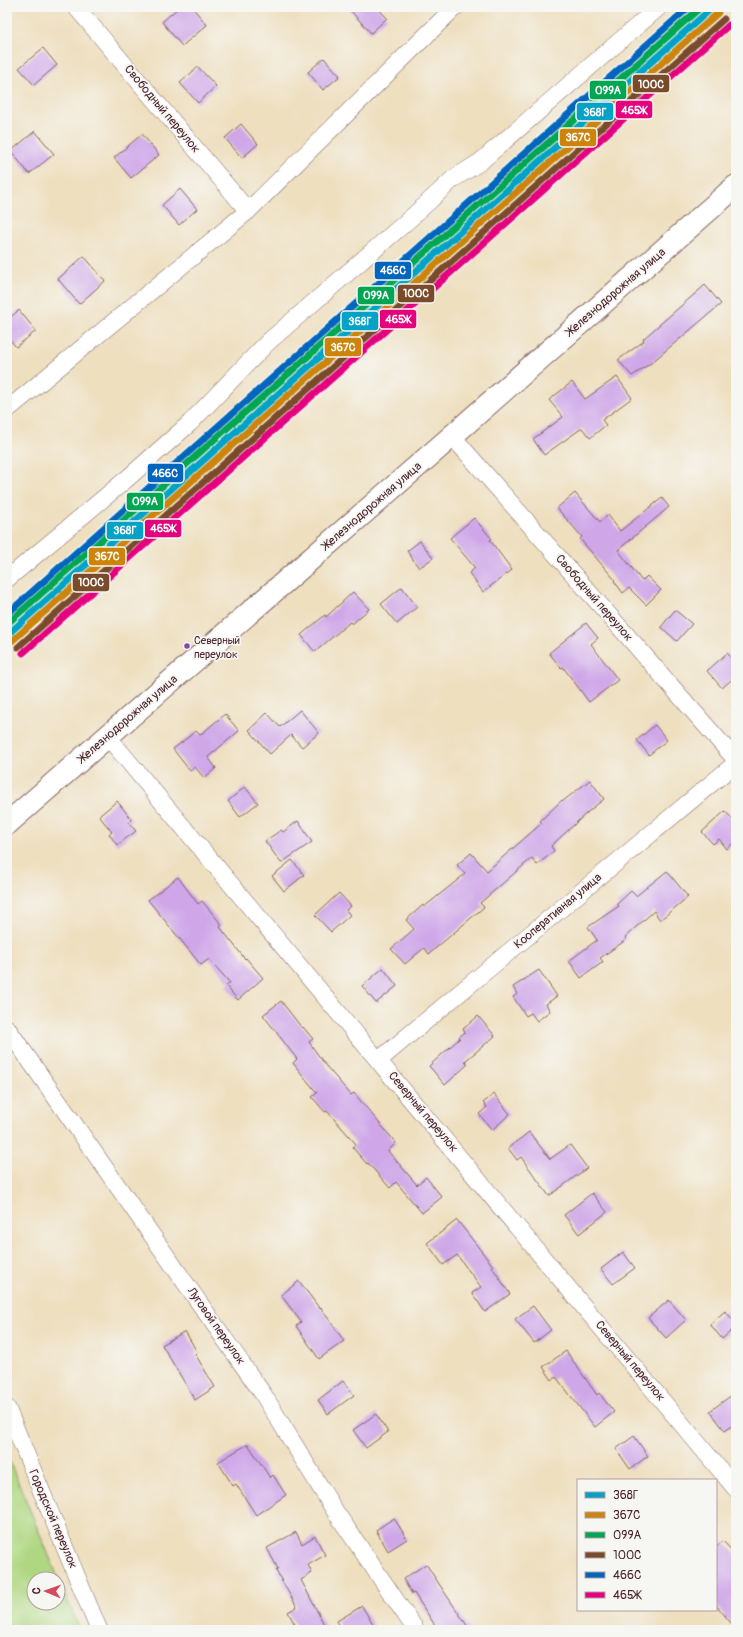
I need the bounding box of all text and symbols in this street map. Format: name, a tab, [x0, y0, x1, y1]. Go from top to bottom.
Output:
street label: Свободный переулок	[121, 62, 203, 156]
line badge: 100C	[632, 74, 670, 93]
text: 100C	[638, 78, 664, 91]
line badge: 099А	[589, 80, 627, 100]
text: 099А	[595, 84, 622, 97]
line badge: 465Ж	[615, 100, 653, 119]
line badge: 368Г	[576, 102, 614, 121]
text: 465Ж	[620, 104, 648, 117]
text: 368Г	[583, 106, 607, 119]
line badge: 367С	[559, 128, 597, 147]
text: 367С	[565, 131, 591, 144]
street label: Железнодорожная улица	[562, 245, 669, 341]
line badge: 466С	[374, 261, 412, 280]
text: 466С	[379, 264, 406, 277]
line badge: 100C	[397, 284, 435, 303]
line badge: 099А	[357, 286, 395, 305]
text: 100C	[403, 287, 429, 300]
text: 099А	[363, 289, 390, 302]
line badge: 465Ж	[379, 309, 417, 329]
line badge: 368Г	[341, 311, 379, 331]
text: 465Ж	[384, 313, 412, 326]
text: 368Г	[348, 315, 372, 328]
line badge: 367С	[324, 337, 362, 357]
text: 367С	[330, 341, 356, 354]
street label: Железнодорожная улица	[318, 459, 425, 555]
line badge: 466С	[147, 463, 184, 483]
text: 466С	[151, 467, 178, 480]
line badge: 099А	[126, 492, 164, 511]
text: 099А	[132, 495, 159, 508]
line badge: 465Ж	[144, 519, 182, 538]
line badge: 368Г	[106, 521, 144, 540]
text: 465Ж	[149, 522, 177, 535]
text: 368Г	[113, 524, 137, 537]
line badge: 367С	[88, 547, 126, 566]
text: 367С	[94, 550, 120, 563]
street label: Свободный переулок	[552, 552, 636, 644]
line badge: 100C	[72, 573, 110, 592]
text: 100C	[78, 576, 104, 589]
place label: Северный переулок	[194, 634, 240, 661]
marker: Северный переулок	[182, 641, 192, 651]
street label: Железнодорожная улица	[74, 672, 181, 768]
street label: Кооперативная улица	[511, 870, 605, 952]
street label: Северный переулок	[385, 1069, 461, 1155]
street label: Луговой переулок	[183, 1284, 248, 1368]
street label: Северный переулок	[592, 1318, 668, 1404]
street label: Городской переулок	[25, 1467, 81, 1571]
legend	[577, 1479, 717, 1611]
text: 368Г	[613, 1488, 639, 1503]
text: 367С	[613, 1508, 640, 1523]
text: 099А	[613, 1528, 642, 1543]
text: 100C	[613, 1548, 642, 1563]
text: 466С	[613, 1568, 641, 1583]
north arrow	[26, 1571, 66, 1611]
text: С	[30, 1587, 43, 1594]
text: 465Ж	[613, 1588, 642, 1603]

